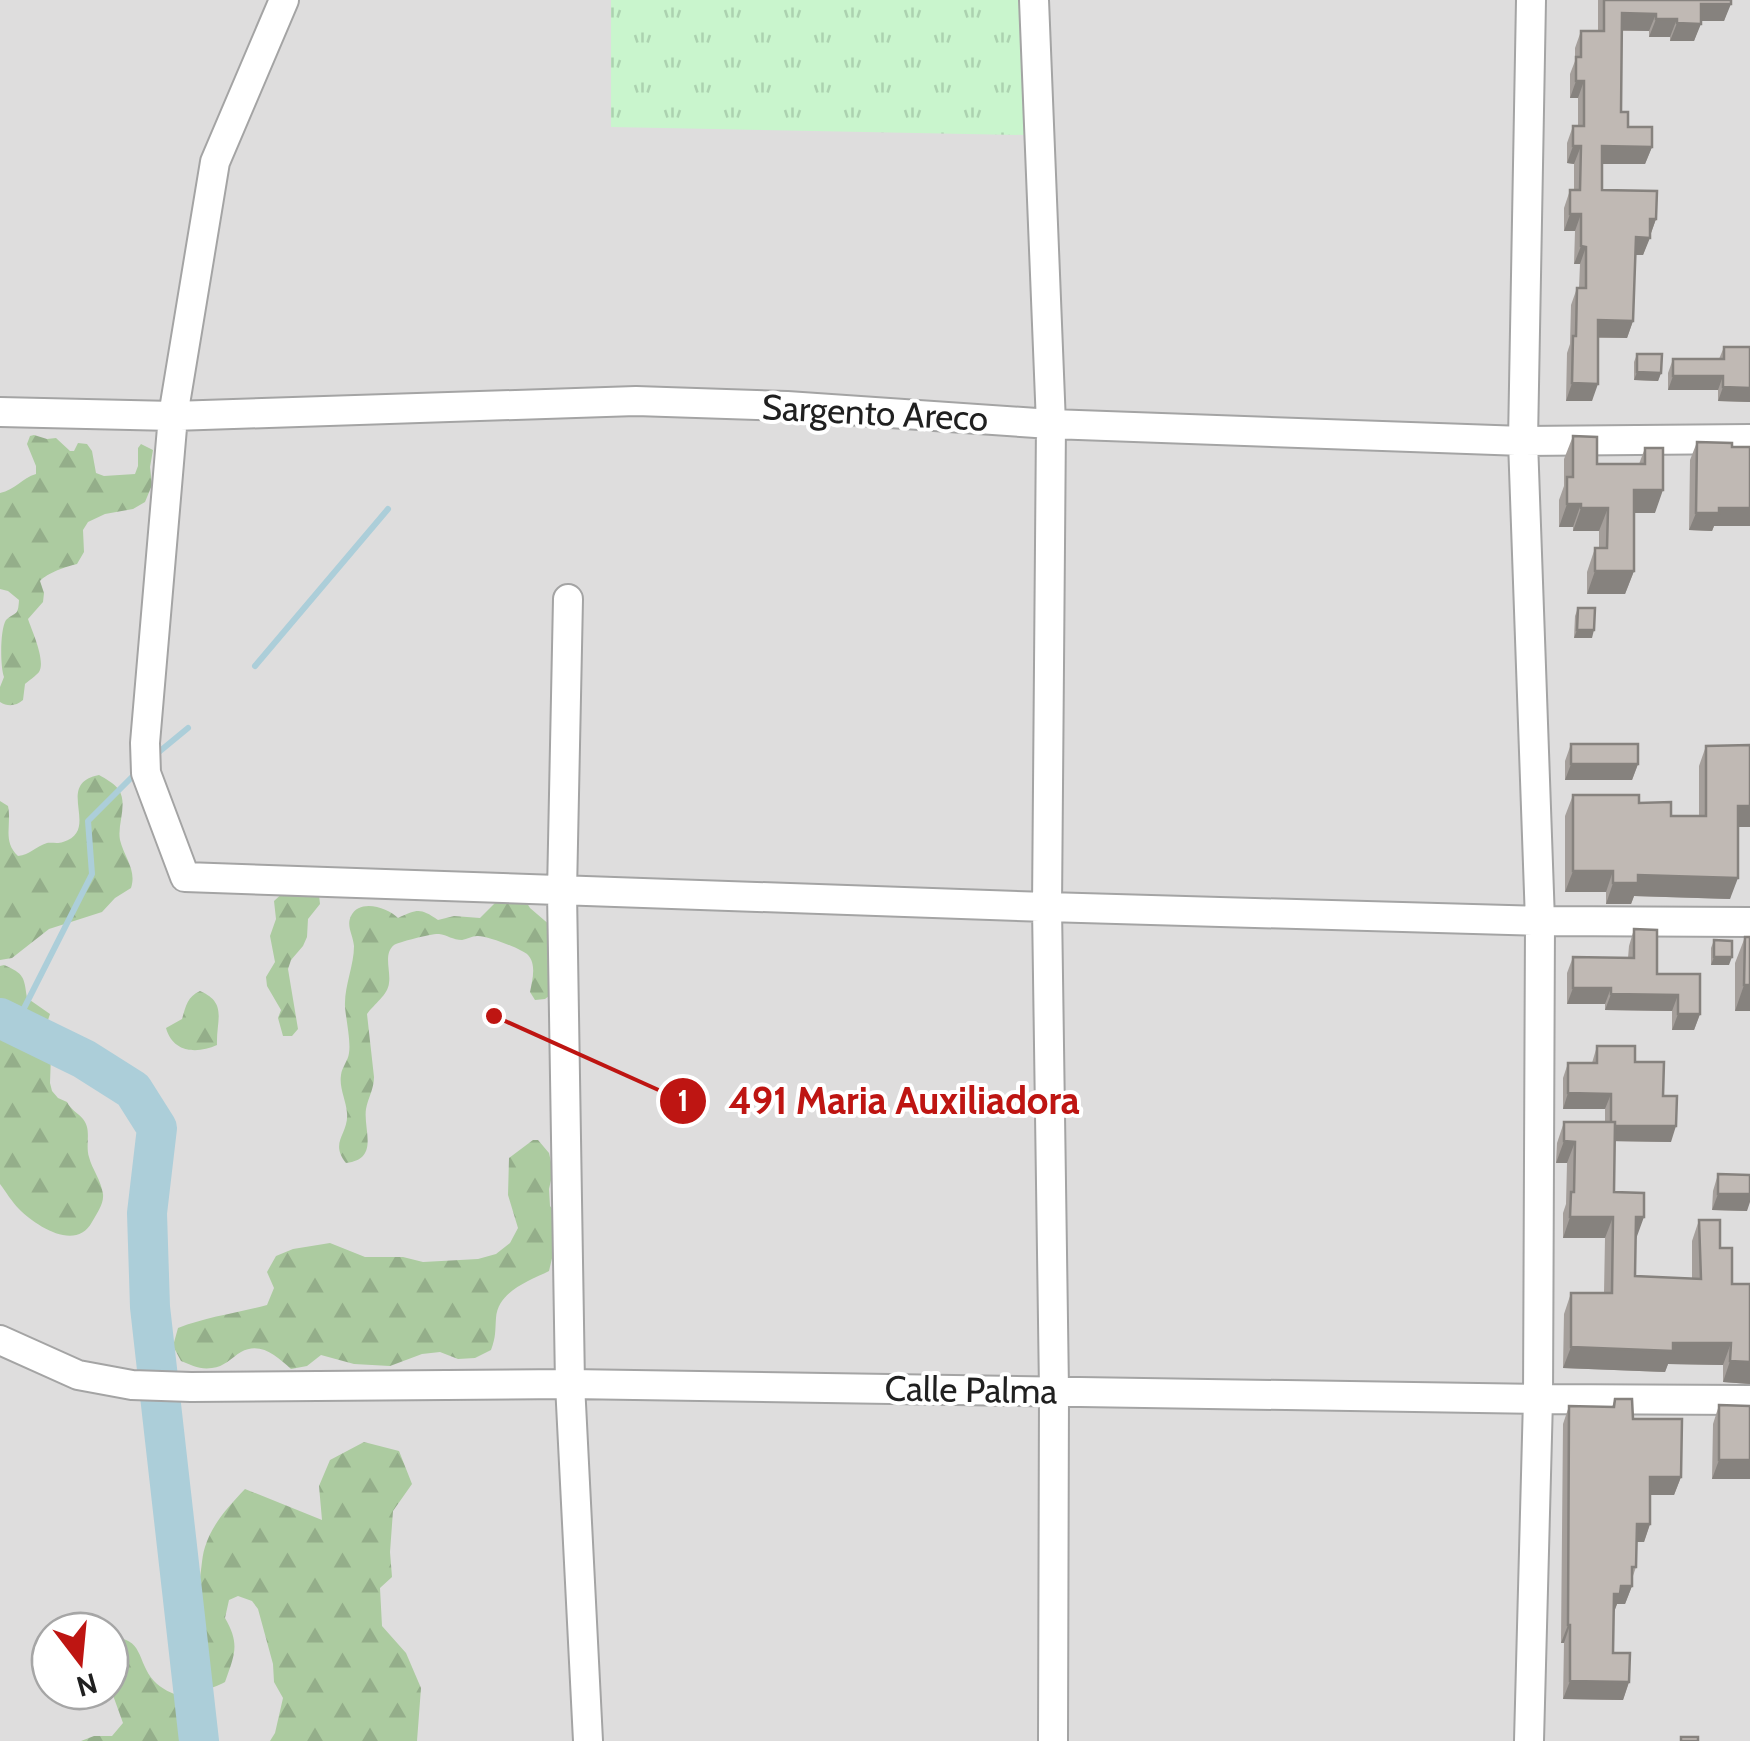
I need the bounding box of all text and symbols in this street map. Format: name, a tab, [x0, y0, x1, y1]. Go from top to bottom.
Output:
street label: Sargento Areco	[761, 385, 989, 440]
callout: 491 Maria Auxiliadora	[658, 1067, 1100, 1135]
text: 491 Maria Auxiliadora	[728, 1077, 1080, 1124]
text: 1	[677, 1082, 689, 1119]
street label: Calle Palma	[884, 1366, 1058, 1413]
north arrow	[30, 1611, 130, 1711]
text: N	[73, 1666, 101, 1704]

